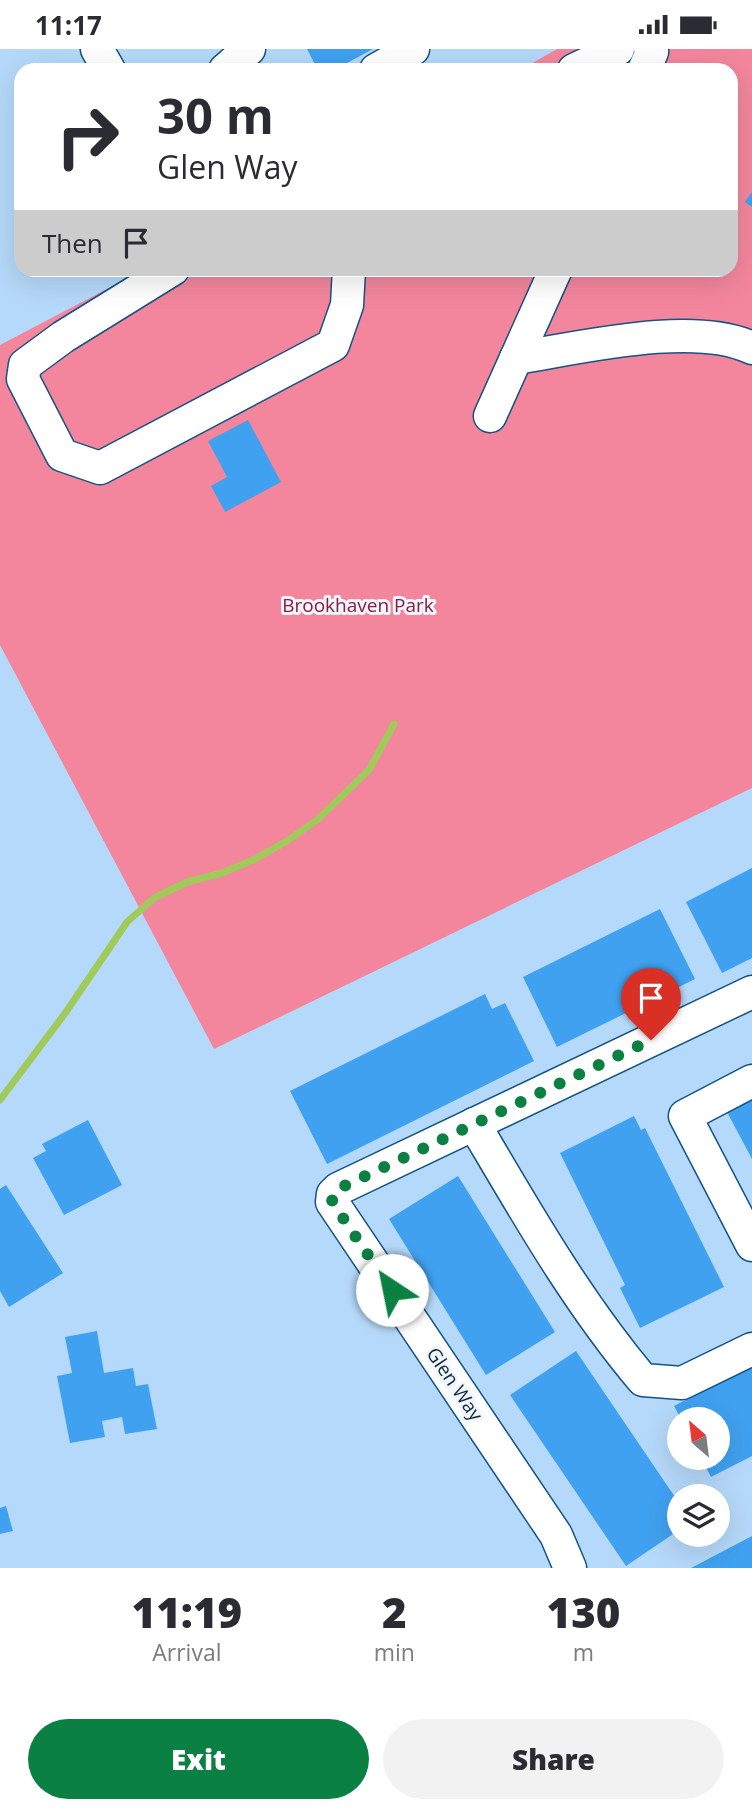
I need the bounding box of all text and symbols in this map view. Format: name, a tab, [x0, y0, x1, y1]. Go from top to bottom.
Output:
text: 11:17	[35, 7, 102, 43]
text: 30 m	[157, 82, 274, 148]
icon: right	[42, 91, 133, 182]
text: Glen Way	[157, 145, 298, 188]
icon: arrive	[117, 224, 155, 262]
text: Then	[42, 225, 103, 261]
park label: Brookhaven Park	[282, 592, 434, 618]
pin	[621, 968, 681, 1040]
icon: arrive	[632, 979, 670, 1017]
position arrow	[355, 1253, 429, 1327]
street label: Glen Way	[421, 1342, 489, 1426]
north arrow	[667, 1407, 730, 1470]
map controls	[667, 1407, 730, 1547]
button: layers	[667, 1484, 730, 1547]
text: 11:19	[132, 1583, 242, 1640]
text: 2	[382, 1583, 407, 1640]
text: 130	[547, 1583, 620, 1640]
text: Arrival	[152, 1636, 222, 1668]
text: min	[374, 1636, 415, 1668]
text: m	[573, 1636, 594, 1668]
button: Exit	[28, 1719, 369, 1799]
button: Share	[383, 1719, 724, 1799]

